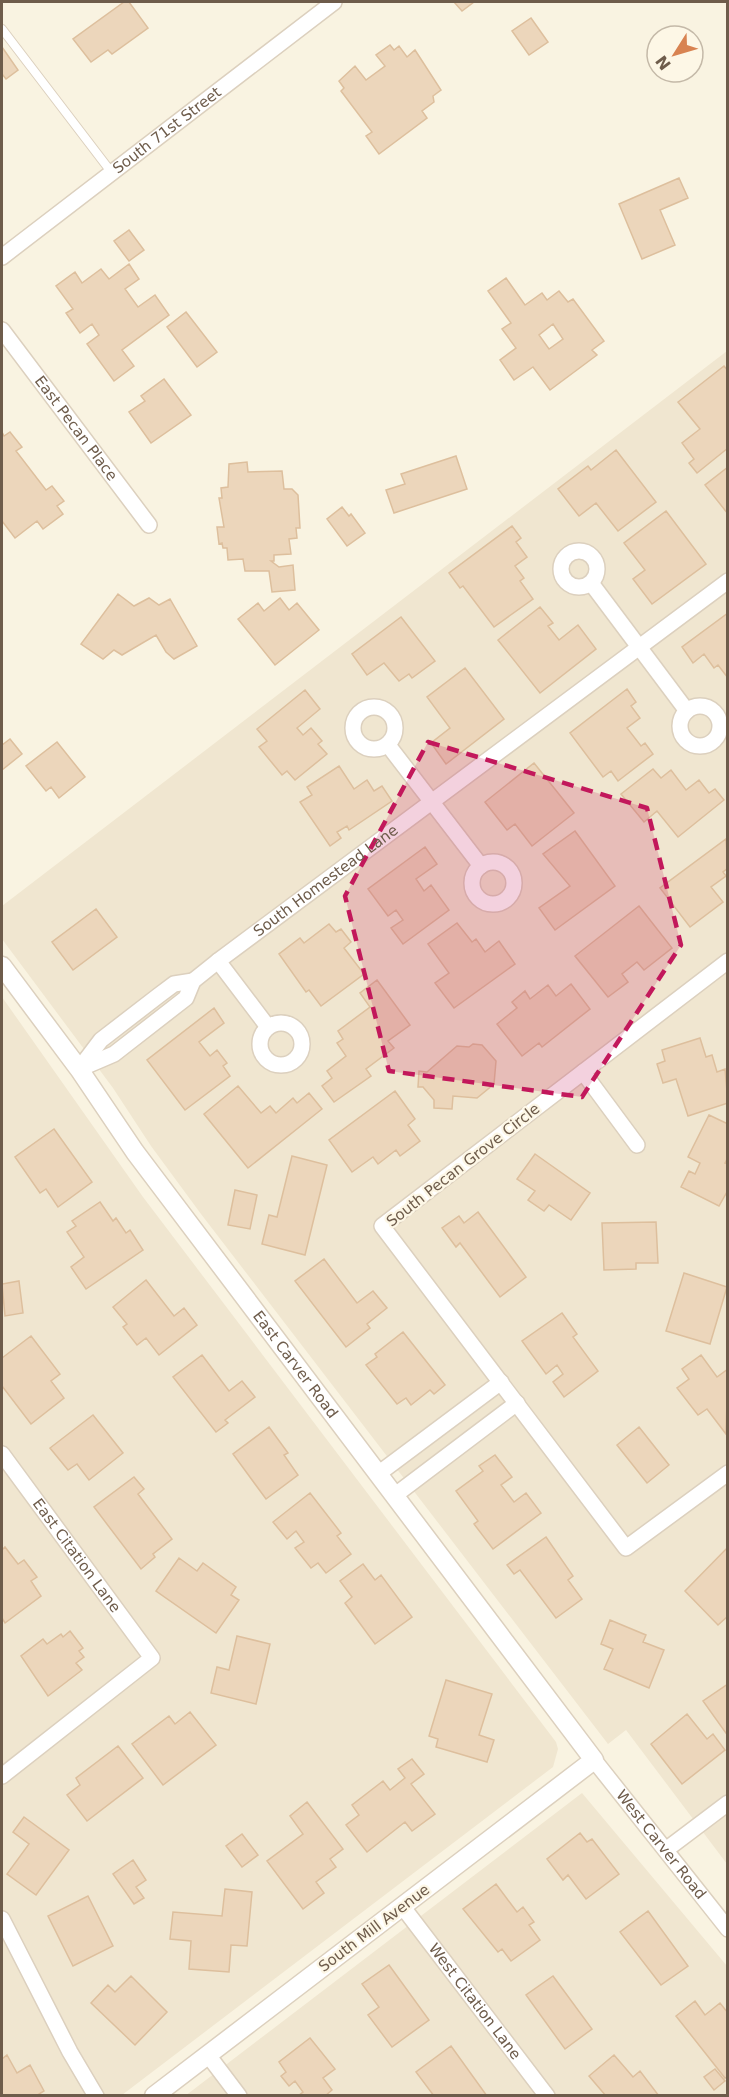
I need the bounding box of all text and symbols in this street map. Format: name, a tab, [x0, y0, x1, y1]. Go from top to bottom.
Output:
north arrow	[645, 24, 705, 84]
text: N	[652, 52, 675, 74]
street label: South 71st Street	[109, 83, 225, 178]
street label: East Pecan Place	[31, 372, 121, 484]
street label: South Homestead Lane	[250, 821, 401, 940]
street label: South Pecan Grove Circle	[383, 1100, 543, 1230]
street label: East Carver Road	[249, 1307, 342, 1422]
street label: East Citation Lane	[29, 1495, 124, 1616]
street label: West Carver Road	[612, 1786, 710, 1903]
street label: South Mill Avenue	[315, 1880, 433, 1976]
street label: West Citation Lane	[425, 1940, 525, 2063]

